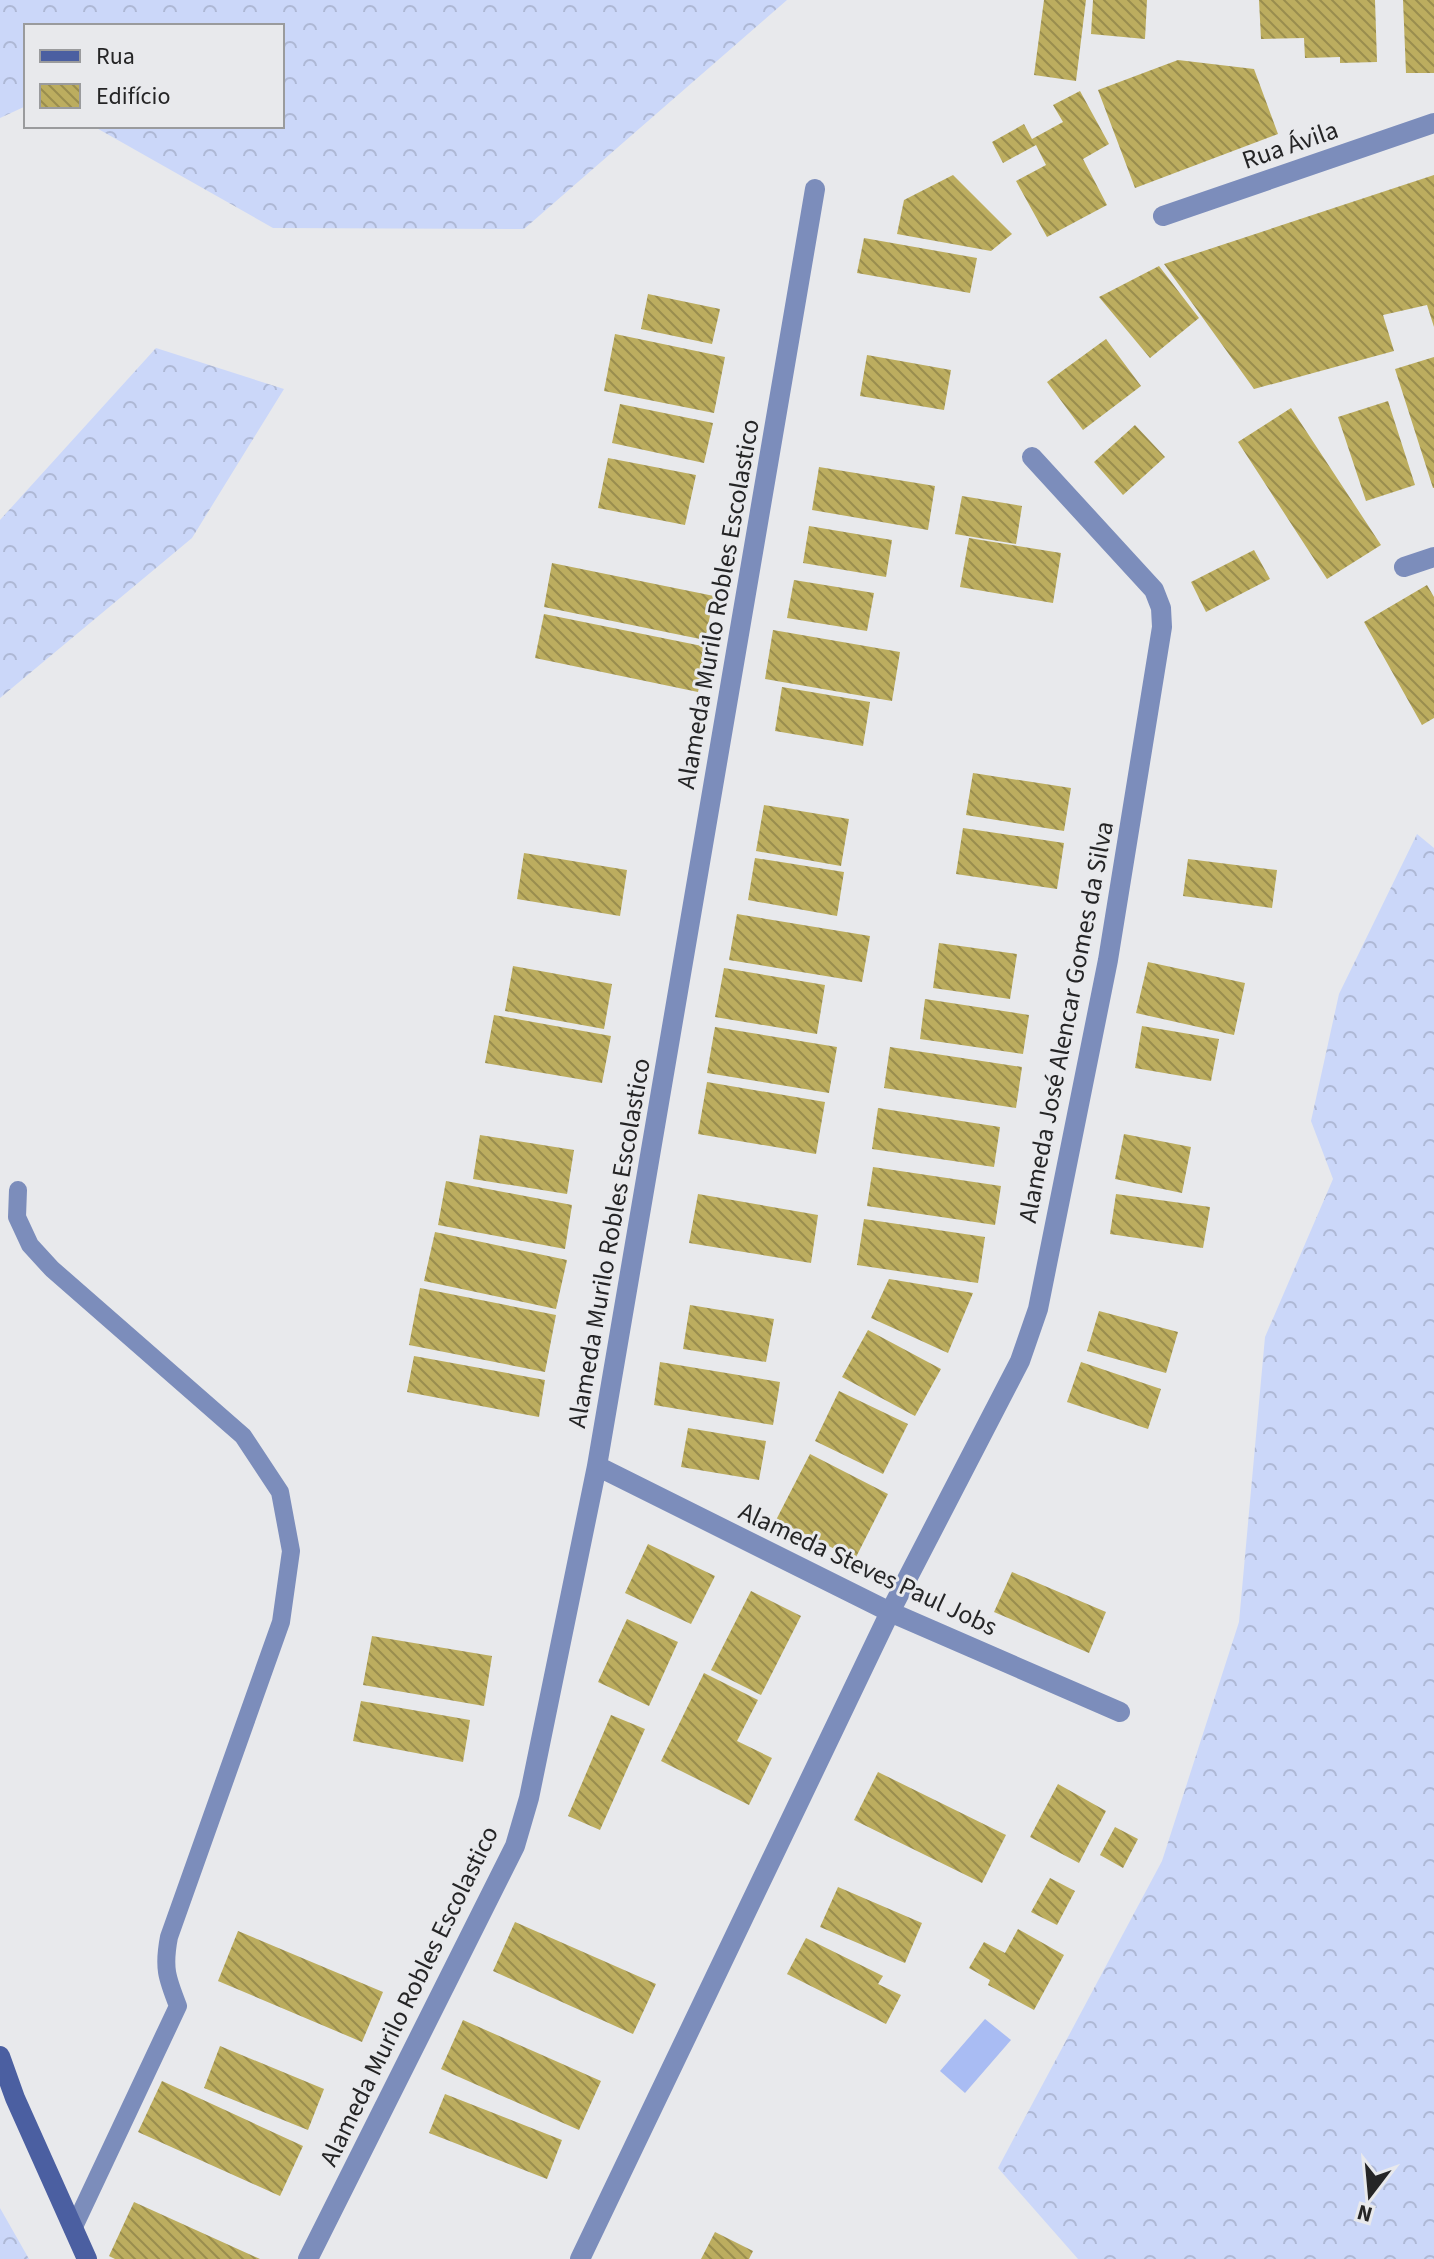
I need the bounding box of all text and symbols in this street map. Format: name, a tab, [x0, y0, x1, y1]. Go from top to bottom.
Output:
legend	[24, 24, 284, 128]
text: Rua	[96, 39, 135, 74]
text: Edifício	[96, 79, 170, 114]
street label: Rua Ávila	[1237, 111, 1343, 179]
street label: Alameda Murilo Robles Escolastico	[667, 416, 769, 792]
street label: Alameda José Alencar Gomes da Silva	[1009, 818, 1123, 1226]
street label: Alameda Murilo Robles Escolastico	[558, 1055, 660, 1431]
street label: Alameda Steves Paul Jobs	[733, 1493, 1003, 1645]
street label: Alameda Murilo Robles Escolastico	[310, 1819, 508, 2173]
north arrow	[1330, 2155, 1410, 2235]
text: N	[1353, 2196, 1376, 2231]

